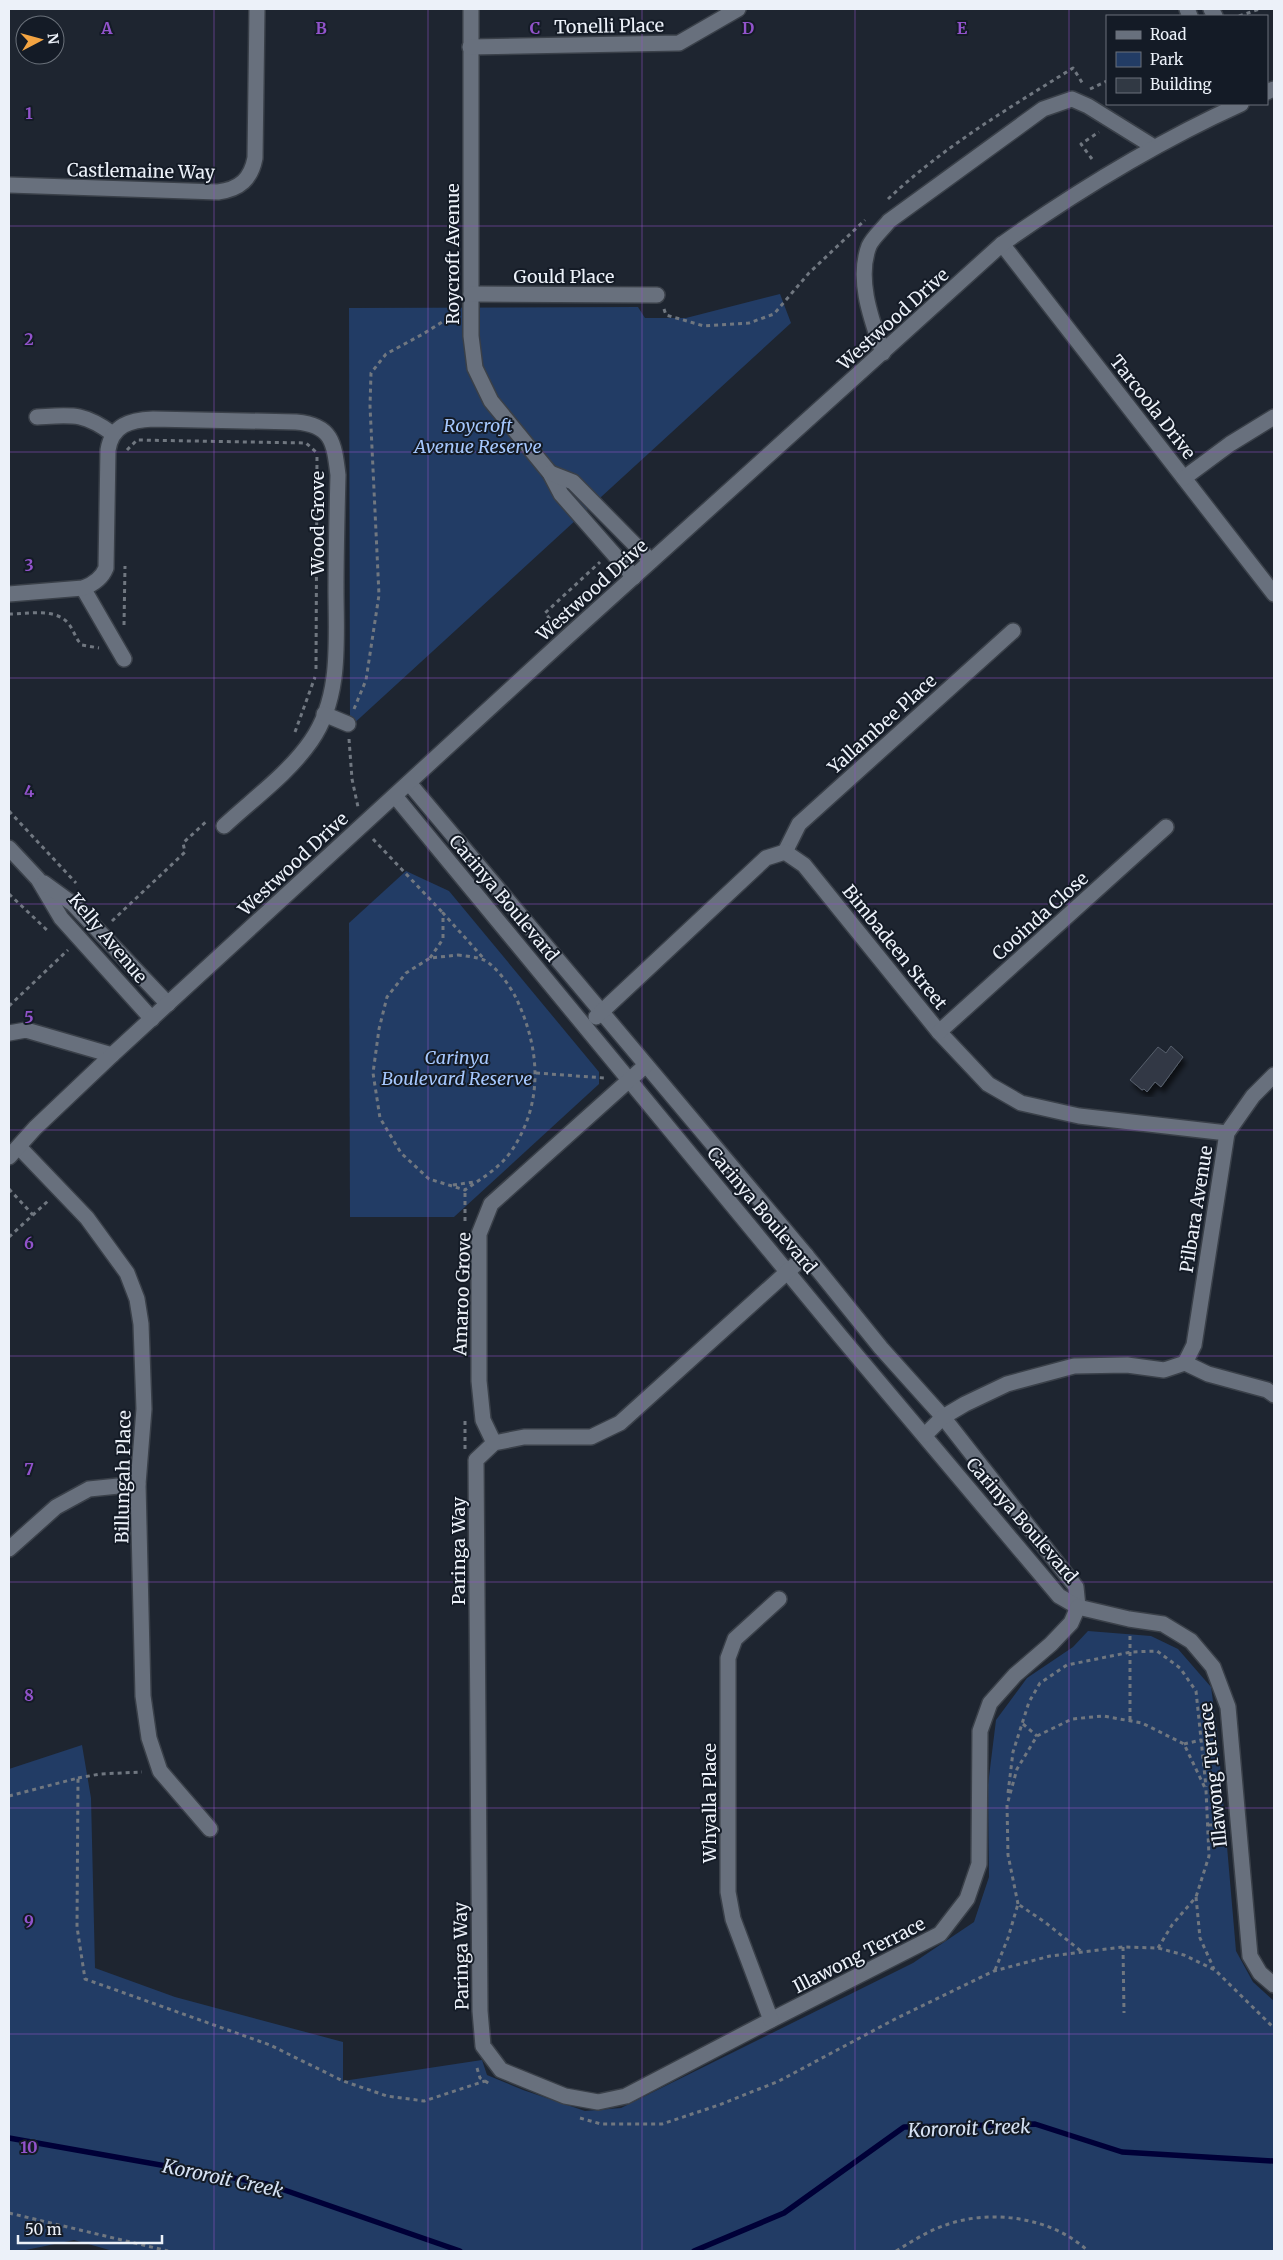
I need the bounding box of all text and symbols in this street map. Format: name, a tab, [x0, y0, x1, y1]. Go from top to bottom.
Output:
street label: Tonelli Place	[554, 14, 664, 38]
north arrow	[15, 15, 65, 65]
legend	[1106, 15, 1268, 105]
text: A	[100, 18, 113, 38]
text: B	[315, 18, 327, 38]
text: C	[530, 18, 540, 38]
text: D	[742, 18, 754, 38]
text: E	[957, 18, 968, 38]
text: Road	[1150, 25, 1186, 44]
text: N	[43, 32, 62, 45]
text: Park	[1150, 50, 1184, 69]
text: Building	[1150, 75, 1212, 94]
text: 1	[25, 103, 33, 123]
street label: Castlemaine Way	[67, 158, 216, 184]
street label: Roycroft Avenue	[441, 183, 464, 325]
street label: Westwood Drive	[832, 263, 953, 376]
street label: Gould Place	[514, 265, 614, 288]
text: 2	[24, 329, 34, 349]
street label: Tarcoola Drive	[1105, 350, 1201, 464]
park label: Roycroft Avenue Reserve	[412, 414, 542, 458]
street label: Wood Grove	[306, 471, 329, 576]
street label: Westwood Drive	[531, 534, 652, 647]
text: 3	[24, 555, 34, 575]
street label: Yallambee Place	[822, 669, 941, 779]
text: 4	[24, 781, 34, 801]
street label: Westwood Drive	[233, 807, 353, 921]
street label: Carinya Boulevard	[444, 830, 564, 966]
street label: Cooinda Close	[987, 867, 1093, 965]
street label: Bimbadeen Street	[838, 880, 952, 1014]
street label: Kelly Avenue	[64, 888, 152, 988]
text: 5	[24, 1007, 34, 1027]
park label: Carinya Boulevard Reserve	[381, 1046, 533, 1090]
street label: Carinya Boulevard	[702, 1142, 822, 1278]
street label: Pilbara Avenue	[1175, 1144, 1217, 1274]
street label: Amaroo Grove	[448, 1232, 476, 1357]
text: 6	[24, 1233, 34, 1253]
street label: Billungah Place	[110, 1410, 136, 1544]
street label: Carinya Boulevard	[961, 1453, 1083, 1588]
text: 7	[24, 1459, 34, 1479]
street label: Paringa Way	[447, 1496, 470, 1605]
text: 8	[24, 1685, 34, 1705]
street label: Illawong Terrace	[1194, 1702, 1232, 1848]
street label: Whyalla Place	[698, 1743, 721, 1864]
street label: Paringa Way	[449, 1901, 473, 2010]
text: 9	[24, 1911, 34, 1931]
street label: Illawong Terrace	[789, 1912, 929, 1998]
water label: Kororoit Creek	[906, 2114, 1031, 2142]
text: 10	[20, 2137, 38, 2157]
water label: Kororoit Creek	[160, 2153, 286, 2203]
scale bar	[18, 2212, 161, 2244]
text: 50 m	[25, 2220, 62, 2239]

